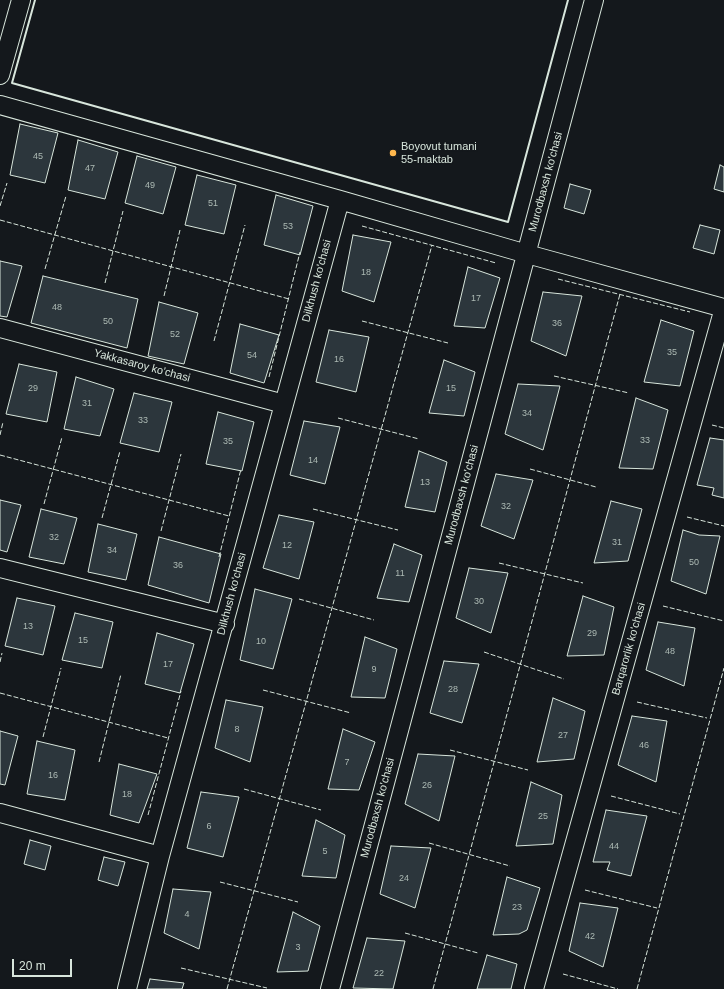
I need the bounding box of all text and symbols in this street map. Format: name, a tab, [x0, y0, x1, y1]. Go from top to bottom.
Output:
street label: Murodbaxsh ko'chasi	[526, 131, 566, 233]
place label: Boyovut tumani 55-maktab	[401, 140, 477, 166]
marker: Boyovut tumani 55-maktab	[388, 148, 398, 158]
house number: 45	[33, 152, 43, 162]
house number: 47	[85, 164, 95, 174]
house number: 49	[145, 181, 155, 191]
house number: 51	[208, 199, 218, 209]
house number: 53	[283, 222, 293, 232]
street label: Dilkhush ko'chasi	[300, 238, 334, 324]
house number: 18	[361, 268, 371, 278]
house number: 17	[471, 294, 481, 304]
house number: 48	[52, 303, 62, 313]
house number: 50	[103, 317, 113, 327]
house number: 36	[552, 319, 562, 329]
house number: 52	[170, 330, 180, 340]
street label: Yakkasaroy ko'chasi	[92, 347, 192, 385]
house number: 35	[667, 348, 677, 358]
house number: 54	[247, 351, 257, 361]
house number: 16	[334, 355, 344, 365]
house number: 29	[28, 384, 38, 394]
house number: 15	[446, 384, 456, 394]
house number: 31	[82, 399, 92, 409]
house number: 34	[522, 409, 532, 419]
house number: 33	[138, 416, 148, 426]
house number: 33	[640, 436, 650, 446]
house number: 35	[223, 437, 233, 447]
street label: Murodbaxsh ko'chasi	[442, 444, 482, 546]
house number: 14	[308, 456, 318, 466]
house number: 13	[420, 478, 430, 488]
house number: 32	[501, 502, 511, 512]
house number: 32	[49, 533, 59, 543]
house number: 31	[612, 538, 622, 548]
house number: 12	[282, 541, 292, 551]
house number: 34	[107, 546, 117, 556]
street label: Dilkhush ko'chasi	[215, 551, 249, 637]
house number: 50	[689, 558, 699, 568]
house number: 36	[173, 561, 183, 571]
house number: 11	[395, 569, 405, 579]
house number: 30	[474, 597, 484, 607]
street label: Barqarorlik ko'chasi	[609, 601, 649, 697]
house number: 13	[23, 622, 33, 632]
house number: 29	[587, 629, 597, 639]
house number: 15	[78, 636, 88, 646]
house number: 10	[256, 637, 266, 647]
house number: 48	[665, 647, 675, 657]
house number: 17	[163, 660, 173, 670]
house number: 9	[371, 665, 377, 675]
house number: 28	[448, 685, 458, 695]
house number: 8	[234, 725, 240, 735]
house number: 27	[558, 731, 568, 741]
house number: 46	[639, 741, 649, 751]
street label: Murodbaxsh ko'chasi	[358, 757, 398, 859]
house number: 7	[344, 758, 350, 768]
house number: 16	[48, 771, 58, 781]
house number: 26	[422, 781, 432, 791]
house number: 18	[122, 790, 132, 800]
house number: 25	[538, 812, 548, 822]
house number: 6	[206, 822, 212, 832]
house number: 44	[609, 842, 619, 852]
house number: 5	[322, 847, 328, 857]
house number: 24	[399, 874, 409, 884]
house number: 23	[512, 903, 522, 913]
house number: 4	[184, 910, 190, 920]
house number: 42	[585, 932, 595, 942]
house number: 3	[295, 943, 301, 953]
scale bar	[14, 951, 74, 977]
text: 20 m	[19, 959, 46, 973]
house number: 22	[374, 969, 384, 979]

